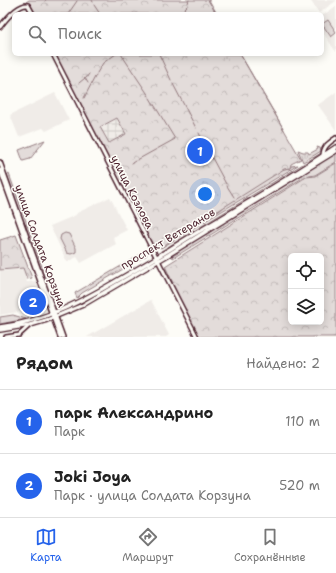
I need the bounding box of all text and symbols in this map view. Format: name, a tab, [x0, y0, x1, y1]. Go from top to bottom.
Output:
search box	[12, 12, 324, 56]
icon: search	[26, 23, 48, 45]
text: Поиск	[58, 24, 102, 44]
pin: 1	[187, 136, 213, 166]
street label: улица Козлова	[107, 153, 157, 232]
street label: улица Солдата Корзуна	[11, 182, 69, 310]
your location	[195, 184, 215, 204]
street label: проспект Ветеранов	[118, 205, 218, 273]
map controls	[288, 253, 324, 325]
button: locate	[288, 253, 324, 289]
pin: 2	[20, 287, 46, 317]
button: layers	[288, 289, 324, 325]
text: Рядом	[16, 352, 73, 374]
text: Найдено: 2	[246, 355, 320, 372]
text: парк Александрино	[54, 403, 213, 423]
text: 1	[26, 413, 32, 430]
text: 110 m	[285, 413, 320, 430]
text: Парк	[54, 423, 85, 440]
text: Joki Joya	[54, 467, 131, 487]
text: 2	[24, 477, 34, 494]
text: 520 m	[279, 477, 320, 494]
text: Парк · улица Солдата Корзуна	[54, 487, 251, 504]
tab: Карта	[30, 526, 62, 565]
tab: Маршрут	[122, 526, 173, 565]
tab: Сохранённые	[234, 526, 306, 565]

